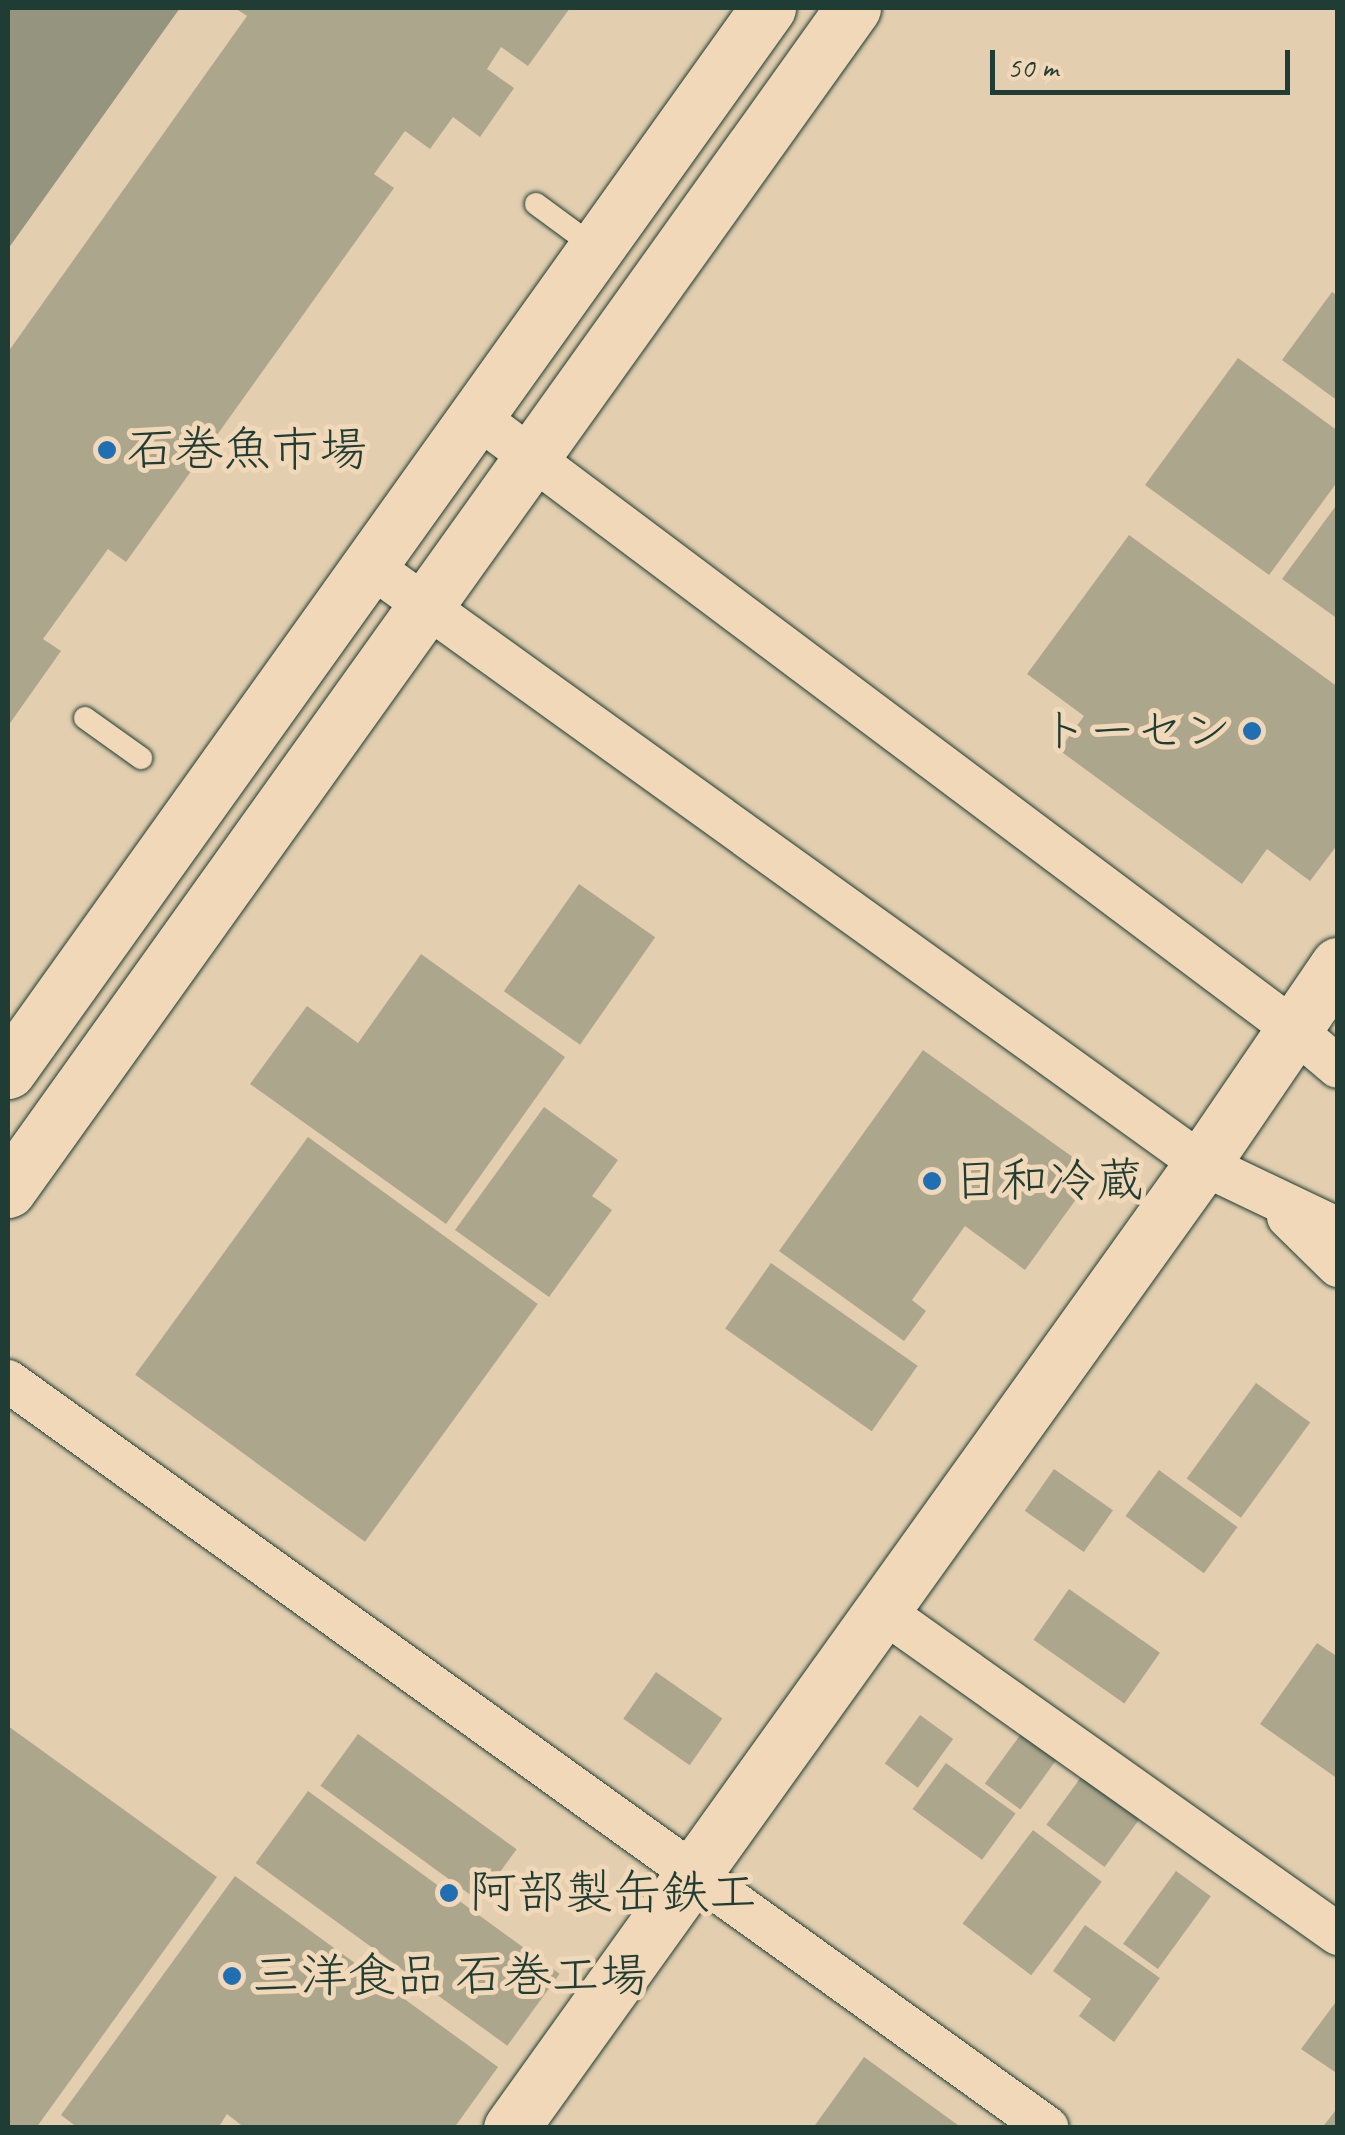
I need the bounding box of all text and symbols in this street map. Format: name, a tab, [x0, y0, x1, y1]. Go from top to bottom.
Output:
scale bar	[995, 30, 1295, 92]
text: 50 m	[1007, 48, 1058, 86]
place label: 石巻魚市場	[127, 421, 367, 479]
marker: 石巻魚市場	[96, 439, 118, 461]
place label: トーセン	[1040, 702, 1232, 760]
marker: トーセン	[1241, 720, 1263, 742]
place label: 日和冷蔵	[952, 1152, 1144, 1210]
marker: 日和冷蔵	[921, 1170, 943, 1192]
place label: 阿部製缶鉄工	[469, 1864, 757, 1922]
marker: 阿部製缶鉄工	[438, 1882, 460, 1904]
place label: 三洋食品 石巻工場	[252, 1947, 648, 2005]
marker: 三洋食品 石巻工場	[221, 1965, 243, 1987]

